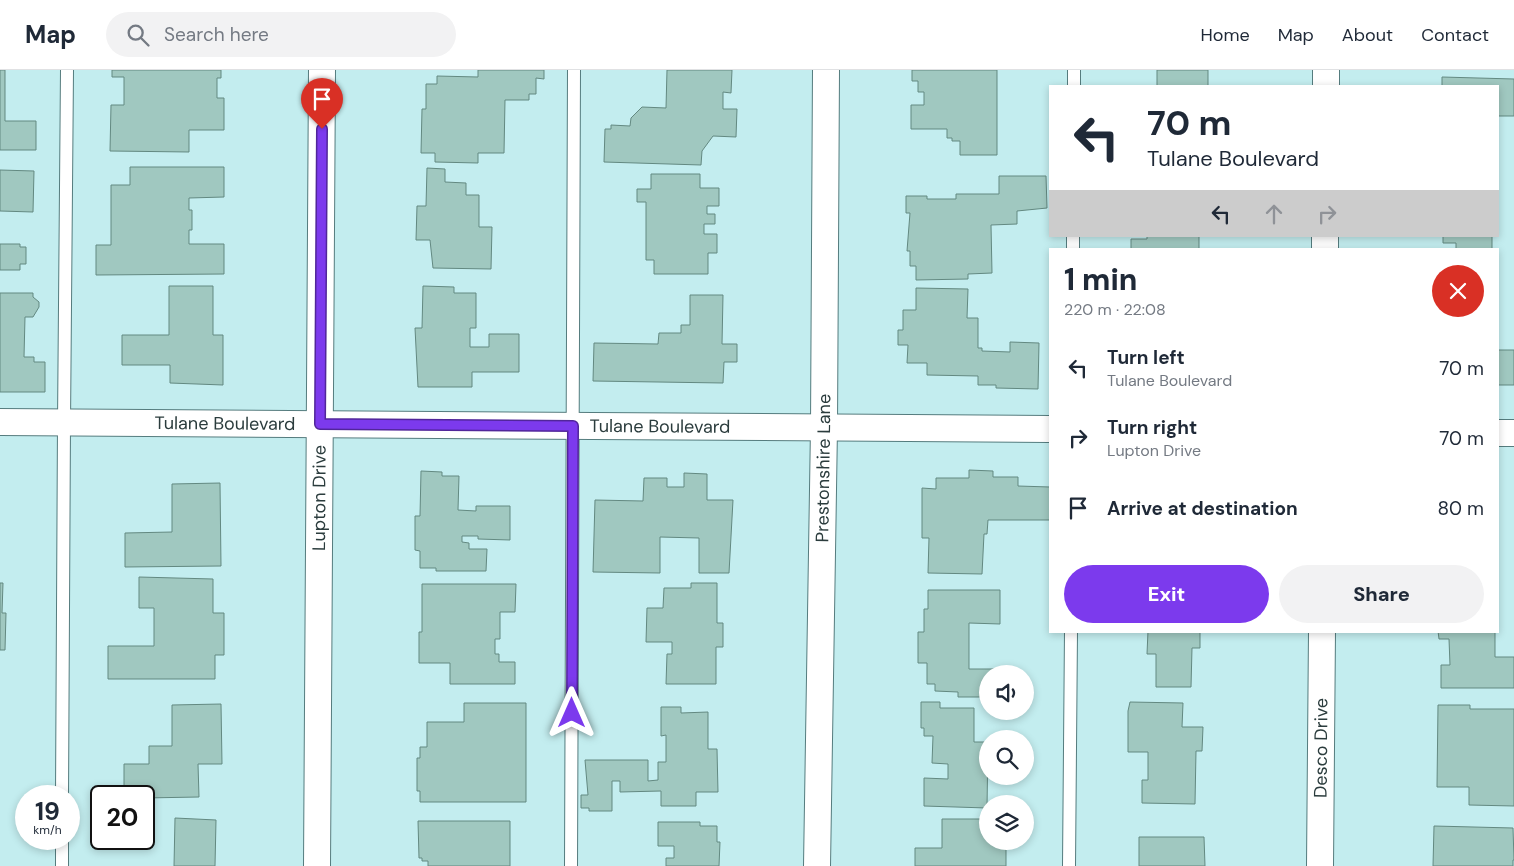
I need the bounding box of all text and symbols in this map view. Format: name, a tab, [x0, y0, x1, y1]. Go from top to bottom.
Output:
search box	[106, 12, 456, 57]
text: Map	[25, 19, 76, 50]
icon: search	[124, 21, 152, 49]
text: Search here	[164, 22, 269, 47]
text: Home	[1200, 23, 1250, 47]
text: Map	[1278, 23, 1314, 47]
text: About	[1342, 23, 1393, 47]
text: Contact	[1421, 23, 1489, 47]
pin	[301, 78, 343, 129]
icon: arrive	[308, 85, 336, 113]
text: 70 m	[1147, 100, 1231, 146]
icon: left	[1064, 105, 1129, 170]
text: Tulane Boulevard	[1147, 144, 1319, 173]
icon: left	[1207, 200, 1235, 228]
icon: ahead	[1260, 200, 1288, 228]
icon: right	[1313, 200, 1341, 228]
text: 1 min	[1064, 260, 1137, 299]
button: close	[1432, 265, 1484, 317]
text: 220 m · 22:08	[1064, 299, 1166, 320]
text: Turn left	[1107, 345, 1185, 370]
icon: left	[1064, 354, 1092, 382]
text: 70 m	[1439, 356, 1484, 381]
text: Tulane Boulevard	[1107, 370, 1232, 391]
street label: Prestonshire Lane	[810, 394, 836, 542]
street label: Tulane Boulevard	[154, 411, 296, 436]
street label: Tulane Boulevard	[589, 414, 731, 439]
text: Turn right	[1107, 415, 1197, 440]
icon: right	[1064, 424, 1092, 452]
text: 70 m	[1439, 426, 1484, 451]
text: Lupton Drive	[1107, 440, 1201, 461]
street label: Lupton Drive	[307, 445, 332, 551]
icon: arrive	[1064, 494, 1092, 522]
text: Arrive at destination	[1107, 496, 1298, 521]
text: 80 m	[1437, 496, 1484, 521]
button: Exit	[1064, 565, 1269, 623]
button: Share	[1279, 565, 1484, 623]
map controls	[979, 665, 1034, 850]
button: sound	[979, 665, 1034, 720]
position arrow	[545, 686, 597, 738]
street label: Desco Drive	[1309, 698, 1333, 798]
button: search	[979, 730, 1034, 785]
speed limit sign: 20	[90, 785, 155, 850]
text: 19	[35, 795, 60, 828]
button: layers	[979, 795, 1034, 850]
text: km/h	[33, 822, 62, 838]

